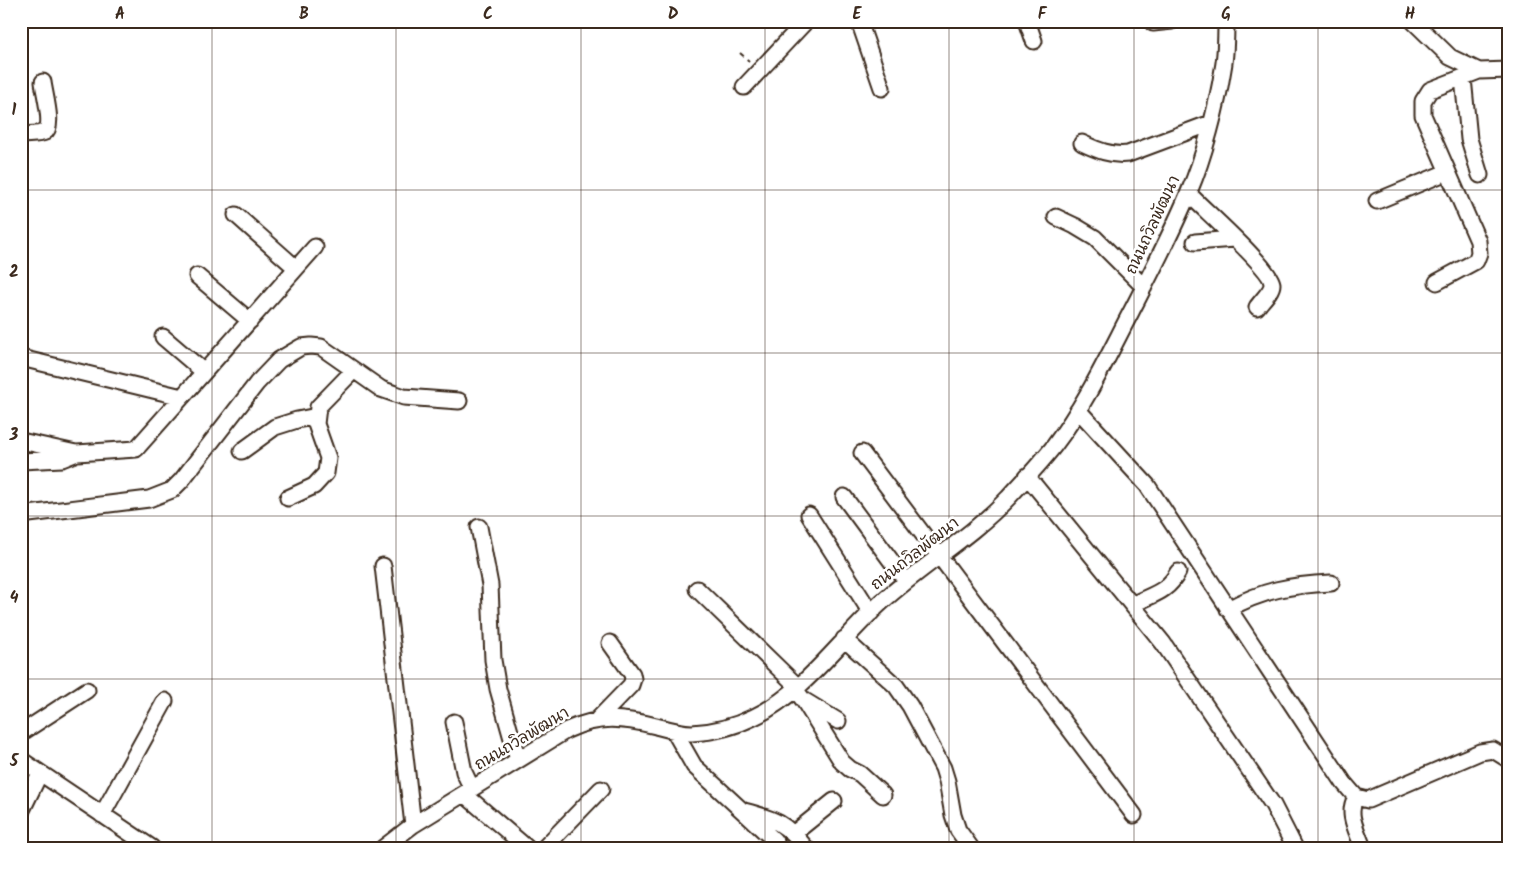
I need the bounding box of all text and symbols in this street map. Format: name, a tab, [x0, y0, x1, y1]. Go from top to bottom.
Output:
text: A	[115, 2, 125, 27]
text: B	[299, 2, 309, 27]
text: C	[483, 2, 493, 27]
text: D	[668, 2, 679, 27]
text: E	[853, 2, 863, 27]
text: F	[1038, 2, 1048, 27]
text: G	[1221, 2, 1231, 27]
text: H	[1405, 2, 1415, 27]
text: 1	[12, 98, 17, 123]
street label: ถนนถวิลพัฒนา	[1119, 171, 1187, 279]
text: 2	[9, 260, 19, 285]
text: 3	[9, 423, 19, 448]
street label: ถนนถวิลพัฒนา	[865, 511, 965, 597]
text: 4	[10, 586, 19, 611]
street label: ถนนถวิลพัฒนา	[470, 701, 574, 777]
text: 5	[9, 749, 20, 774]

